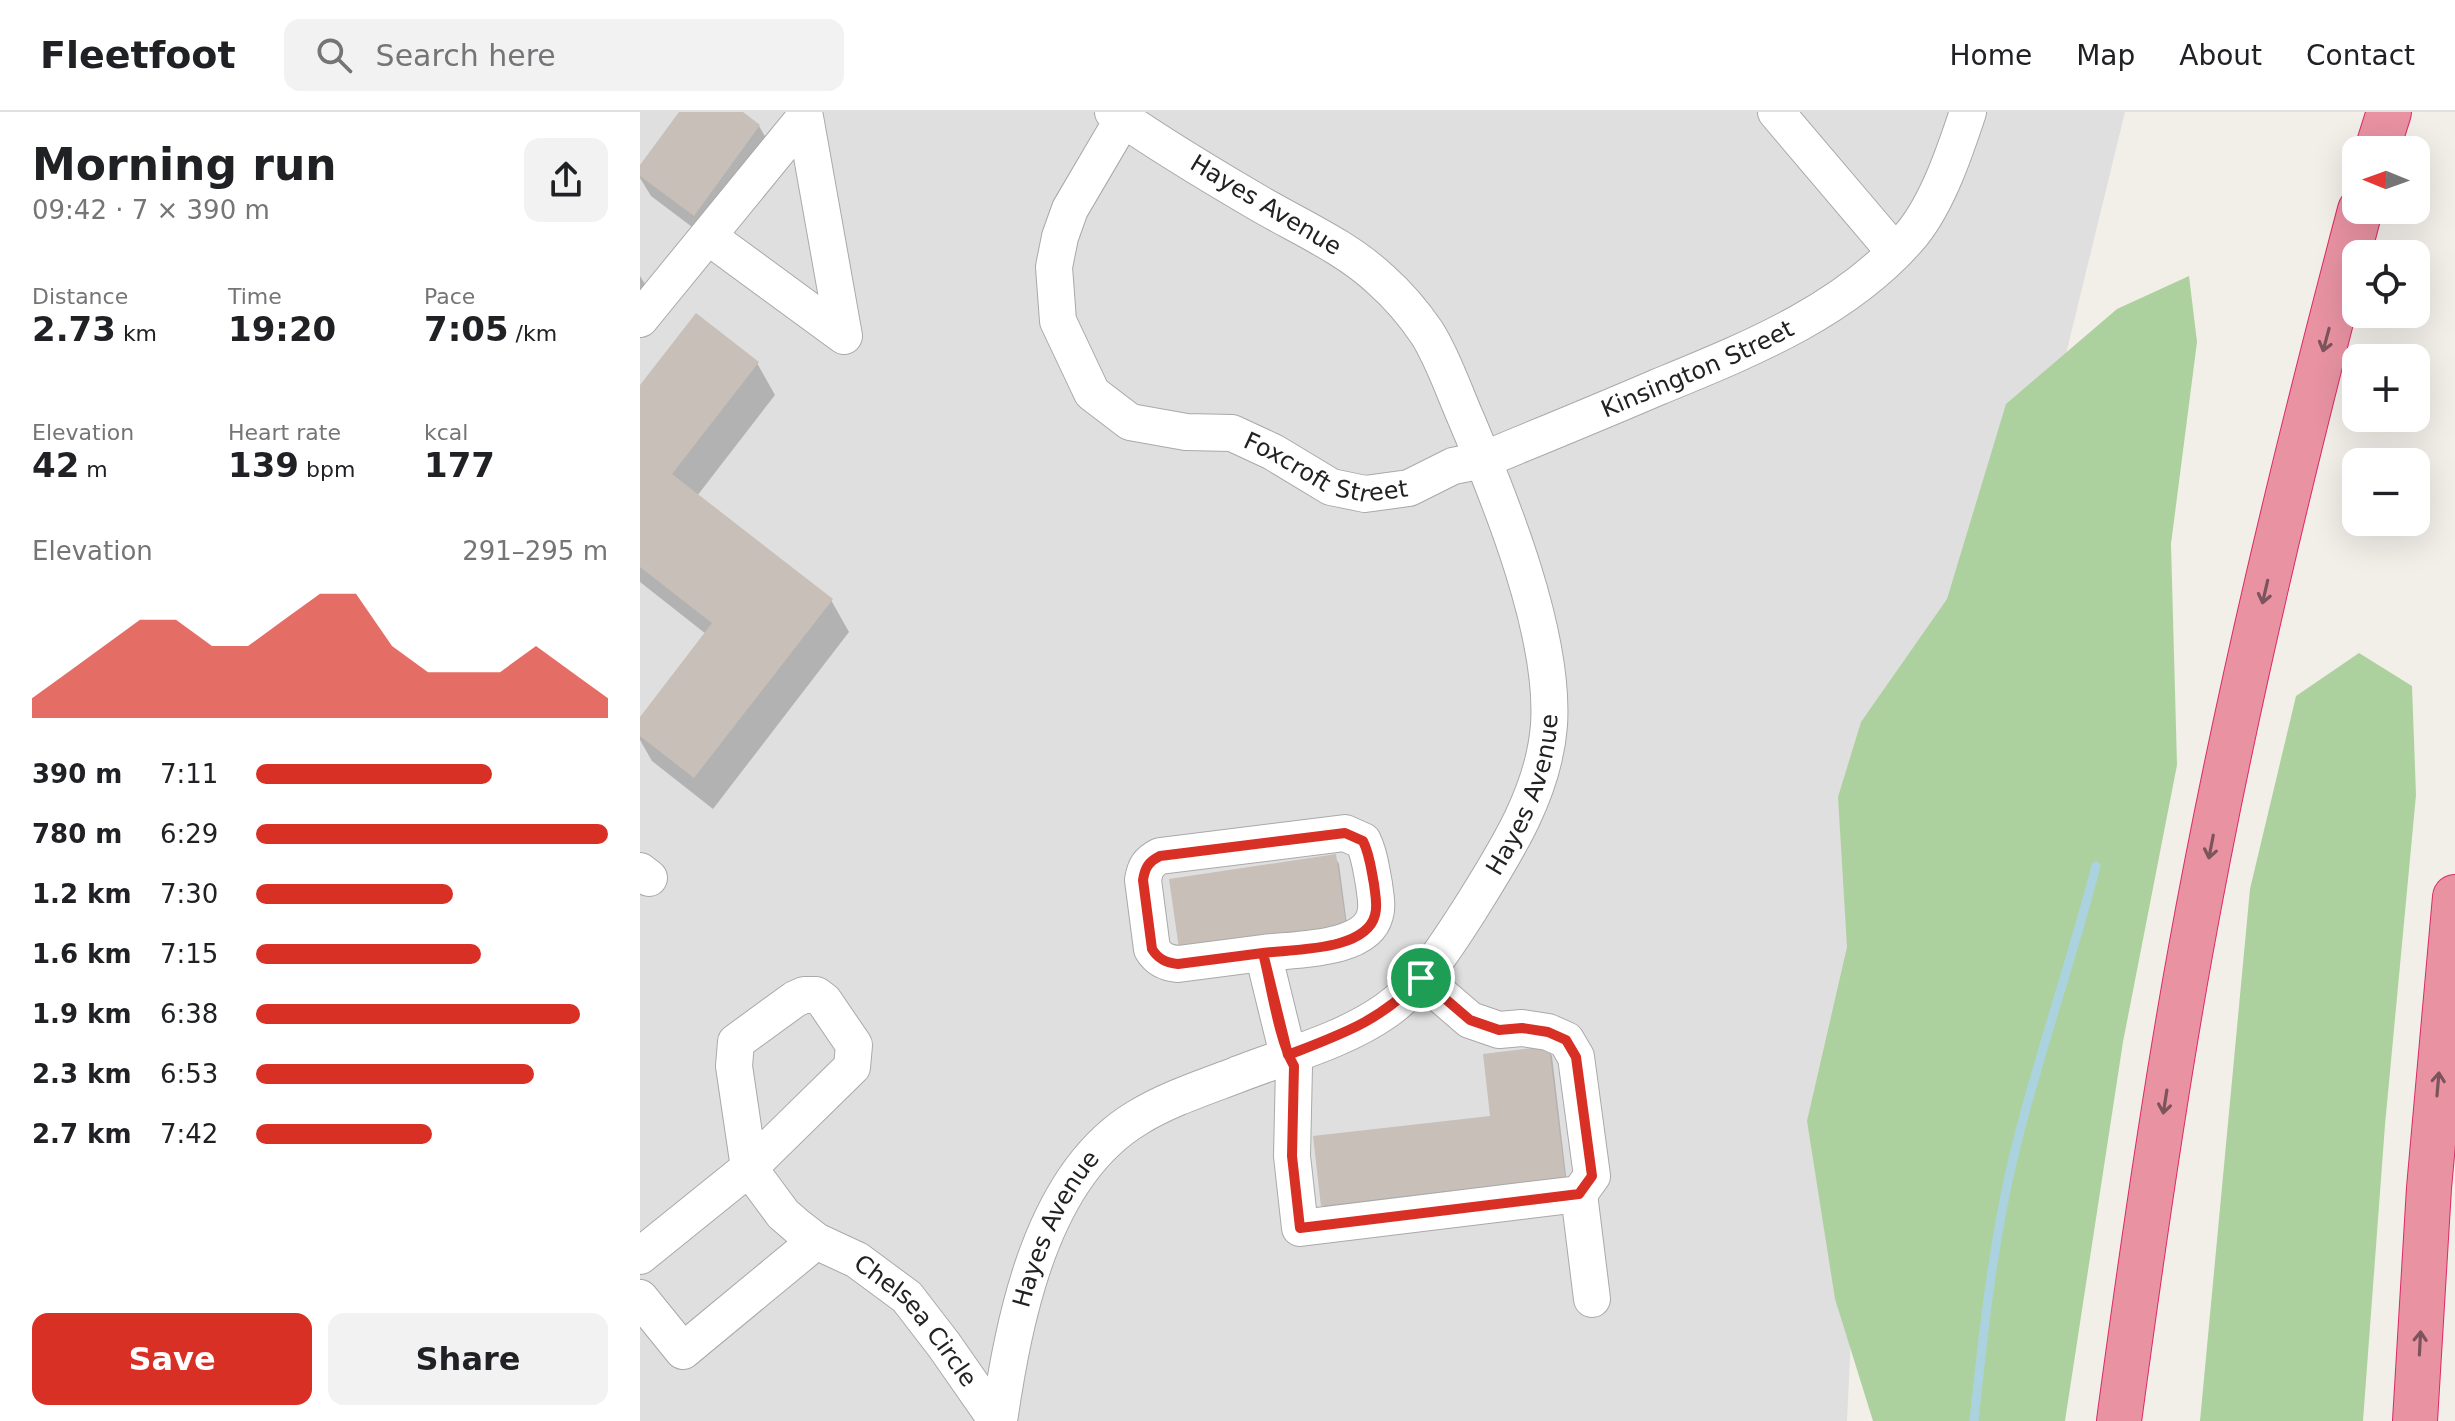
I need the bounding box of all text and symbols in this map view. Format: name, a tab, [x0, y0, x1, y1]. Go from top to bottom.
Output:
search box	[284, 19, 844, 91]
text: Fleetfoot	[40, 33, 236, 77]
icon: search	[312, 33, 356, 77]
text: Search here	[376, 38, 556, 73]
text: Home	[1949, 39, 2032, 72]
text: Map	[2076, 39, 2135, 72]
text: About	[2179, 39, 2262, 72]
text: Contact	[2306, 39, 2415, 72]
north arrow	[2342, 136, 2430, 224]
map controls	[2342, 136, 2430, 536]
button: share	[524, 138, 608, 222]
text: Morning run	[32, 139, 337, 190]
street label: Hayes Avenue	[1185, 149, 1347, 261]
text: 09:42 · 7 × 390 m	[32, 195, 270, 225]
button: locate	[2342, 240, 2430, 328]
text: Distance	[32, 284, 128, 309]
text: Time	[228, 284, 282, 309]
text: Pace	[424, 284, 475, 309]
text: 2.73	[32, 309, 116, 349]
text: 19:20	[228, 309, 336, 349]
text: 7:05	[424, 309, 509, 349]
street label: Kinsington Street	[1597, 314, 1798, 423]
text: km	[116, 321, 157, 346]
text: /km	[509, 321, 557, 346]
one-way arrow	[2318, 326, 2333, 352]
button: +	[2342, 344, 2430, 432]
text: Elevation	[32, 420, 134, 445]
text: Heart rate	[228, 420, 341, 445]
text: kcal	[424, 420, 468, 445]
street label: Foxcroft Street	[1239, 426, 1410, 509]
text: 42	[32, 445, 79, 485]
text: 139	[228, 445, 299, 485]
text: 177	[424, 445, 495, 485]
button: −	[2342, 448, 2430, 536]
text: m	[79, 457, 108, 482]
text: bpm	[299, 457, 355, 482]
text: Elevation	[32, 536, 153, 566]
text: 291–295 m	[462, 536, 608, 566]
one-way arrow	[2257, 579, 2272, 605]
street label: Hayes Avenue	[1480, 713, 1564, 880]
text: 390 m	[32, 759, 122, 789]
text: 7:11	[160, 759, 218, 789]
text: 780 m	[32, 819, 122, 849]
text: 6:29	[160, 819, 218, 849]
one-way arrow	[2203, 833, 2218, 859]
text: 1.2 km	[32, 879, 132, 909]
text: 7:30	[160, 879, 218, 909]
text: 1.6 km	[32, 939, 132, 969]
text: 7:15	[160, 939, 218, 969]
pin	[1387, 944, 1455, 1012]
icon: arrive	[1399, 956, 1443, 1000]
text: 1.9 km	[32, 999, 132, 1029]
text: 6:38	[160, 999, 218, 1029]
text: 2.3 km	[32, 1059, 132, 1089]
text: 6:53	[160, 1059, 218, 1089]
one-way arrow	[2431, 1071, 2446, 1098]
one-way arrow	[2157, 1089, 2172, 1115]
text: 2.7 km	[32, 1119, 132, 1149]
text: 7:42	[160, 1119, 218, 1149]
street label: Hayes Avenue	[1007, 1145, 1105, 1310]
street label: Chelsea Circle	[849, 1249, 983, 1392]
button: Save	[32, 1313, 312, 1405]
button: Share	[328, 1313, 608, 1405]
one-way arrow	[2412, 1330, 2427, 1357]

